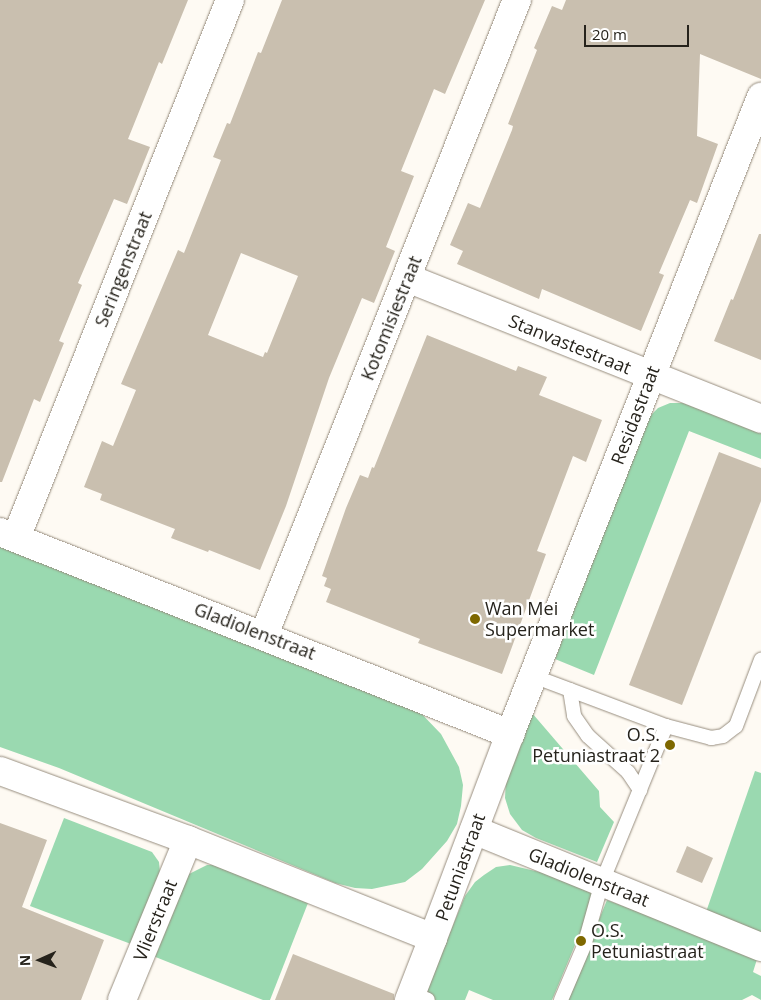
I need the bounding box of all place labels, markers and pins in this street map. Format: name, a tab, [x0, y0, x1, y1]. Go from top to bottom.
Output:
place label: Wan Mei Supermarket	[485, 598, 594, 640]
marker: Wan Mei Supermarket	[469, 613, 481, 625]
place label: O.S. Petuniastraat 2	[532, 724, 660, 766]
marker: O.S. Petuniastraat 2	[664, 739, 676, 751]
place label: O.S. Petuniastraat	[591, 920, 704, 962]
marker: O.S. Petuniastraat	[575, 935, 587, 947]

